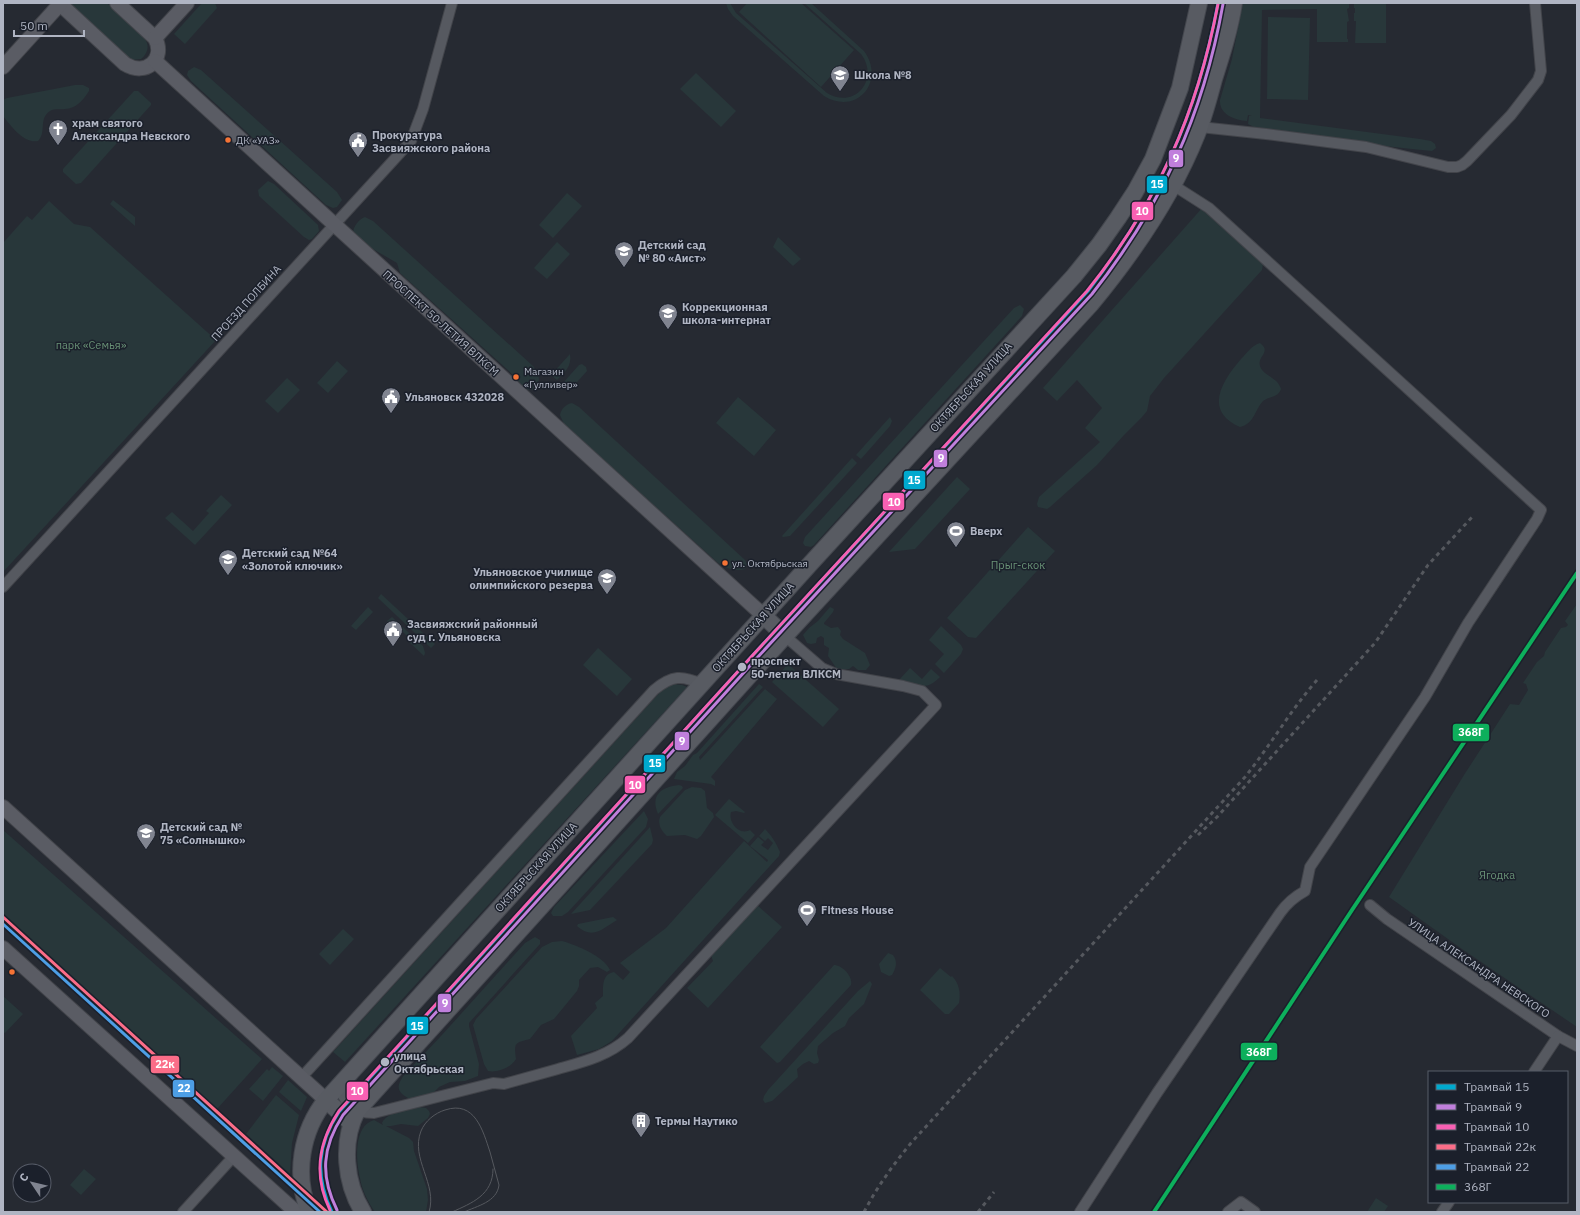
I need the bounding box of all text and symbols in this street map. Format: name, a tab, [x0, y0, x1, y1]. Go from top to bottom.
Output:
scale bar	[14, 12, 84, 38]
text: 50 m	[20, 18, 48, 33]
school or university icon: Школа №8	[829, 64, 851, 92]
place label: Школа №8	[854, 68, 912, 82]
place label: храм святого Александра Невского	[72, 116, 190, 143]
church icon: храм святого Александра Невского	[47, 118, 69, 146]
place label: Прокуратура Засвияжского района	[372, 128, 490, 155]
public building icon: Прокуратура Засвияжского района	[347, 130, 369, 158]
place label: ДК «УАЗ»	[236, 134, 280, 147]
marker: ДК «УАЗ»	[223, 135, 233, 145]
line badge: 9	[1168, 149, 1184, 168]
text: 9	[1173, 151, 1180, 165]
line badge: 15	[1146, 175, 1168, 194]
text: 15	[1150, 177, 1164, 191]
line badge: 10	[1131, 201, 1154, 221]
text: 10	[1135, 204, 1149, 218]
place label: Детский сад № 80 «Аист»	[638, 238, 707, 265]
school or university icon: Детский сад № 80 «Аист»	[613, 240, 635, 268]
street label: ПРОЕЗД ПОЛБИНА	[208, 262, 284, 344]
street label: ПРОСПЕКТ 50-ЛЕТИЯ ВЛКСМ	[380, 267, 502, 379]
place label: Коррекционная школа-интернат	[682, 300, 772, 327]
school or university icon: Коррекционная школа-интернат	[657, 302, 679, 330]
park label: парк «Семья»	[56, 338, 127, 352]
street label: ОКТЯБРЬСКАЯ УЛИЦА	[927, 339, 1015, 435]
place label: Магазин «Гулливер»	[524, 365, 578, 391]
marker: Магазин «Гулливер»	[511, 372, 521, 382]
public building icon: Ульяновск 432028	[380, 386, 402, 414]
place label: Ульяновск 432028	[405, 390, 504, 404]
line badge: 9	[933, 449, 948, 468]
text: 9	[938, 451, 945, 465]
line badge: 15	[903, 470, 926, 490]
text: 15	[907, 473, 921, 487]
line badge: 10	[882, 492, 905, 511]
text: 10	[887, 495, 901, 509]
sports icon: Вверх	[945, 520, 967, 548]
place label: Вверх	[970, 524, 1003, 538]
place label: Детский сад №64 «Золотой ключик»	[242, 546, 343, 573]
school or university icon: Детский сад №64 «Золотой ключик»	[217, 548, 239, 576]
place label: ул. Октябрьская	[732, 557, 808, 570]
marker: ул. Октябрьская	[720, 558, 730, 568]
park label: Прыг-скок	[991, 558, 1045, 572]
place label: Ульяновское училище олимпийского резерва	[469, 565, 593, 592]
school or university icon: Ульяновское училище олимпийского резерва	[596, 567, 618, 595]
street label: ОКТЯБРЬСКАЯ УЛИЦА	[709, 579, 797, 675]
place label: Засвияжский районный суд г. Ульяновска	[407, 617, 538, 644]
public building icon: Засвияжский районный суд г. Ульяновска	[382, 619, 404, 647]
place label: проспект 50-летия ВЛКСМ	[751, 654, 841, 681]
marker: проспект 50-летия ВЛКСМ	[736, 661, 748, 673]
line badge: 368Г	[1452, 723, 1490, 742]
text: 368Г	[1458, 725, 1484, 739]
line badge: 9	[674, 731, 690, 751]
text: 9	[679, 734, 686, 748]
line badge: 15	[643, 754, 666, 773]
text: 15	[648, 756, 662, 770]
line badge: 10	[624, 775, 646, 794]
text: 10	[628, 778, 642, 792]
street label: ОКТЯБРЬСКАЯ УЛИЦА	[492, 819, 580, 915]
place label: Детский сад № 75 «Солнышко»	[160, 820, 245, 847]
school or university icon: Детский сад № 75 «Солнышко»	[135, 822, 157, 850]
park label: Ягодка	[1479, 868, 1515, 882]
sports icon: Fitness House	[796, 899, 818, 927]
place label: Fitness House	[821, 903, 894, 917]
street label: УЛИЦА АЛЕКСАНДРА НЕВСКОГО	[1405, 915, 1553, 1021]
unlabelled marker	[7, 967, 17, 977]
line badge: 9	[437, 993, 452, 1013]
text: 9	[442, 996, 449, 1010]
line badge: 15	[406, 1016, 429, 1035]
text: 15	[410, 1019, 424, 1033]
line badge: 368Г	[1240, 1042, 1278, 1061]
text: 368Г	[1246, 1045, 1272, 1059]
place label: улица Октябрьская	[394, 1049, 464, 1076]
line badge: 22к	[150, 1055, 180, 1074]
marker: улица Октябрьская	[379, 1056, 391, 1068]
text: 22к	[155, 1057, 175, 1071]
legend	[1428, 1071, 1568, 1203]
line badge: 22	[172, 1079, 195, 1098]
text: Трамвай 15	[1464, 1079, 1529, 1094]
text: 22	[177, 1081, 191, 1095]
line badge: 10	[346, 1081, 369, 1101]
text: 10	[350, 1084, 364, 1098]
text: Трамвай 9	[1464, 1099, 1522, 1114]
building icon: Термы Наутико	[630, 1110, 652, 1138]
place label: Термы Наутико	[655, 1114, 738, 1128]
text: Трамвай 10	[1464, 1119, 1529, 1134]
text: Трамвай 22к	[1464, 1139, 1536, 1154]
text: Трамвай 22	[1464, 1159, 1529, 1174]
north arrow	[12, 1163, 52, 1203]
text: С	[16, 1170, 32, 1184]
text: 368Г	[1464, 1179, 1492, 1194]

